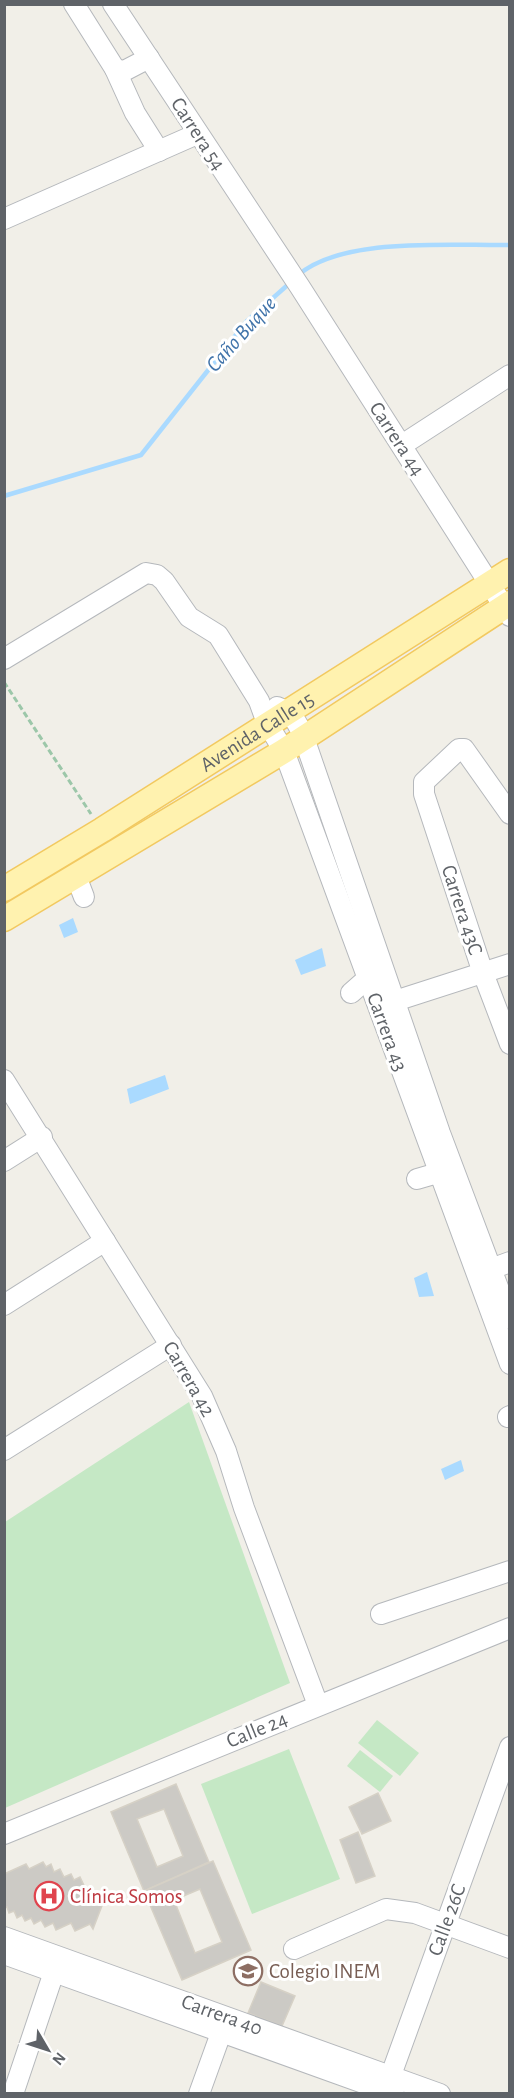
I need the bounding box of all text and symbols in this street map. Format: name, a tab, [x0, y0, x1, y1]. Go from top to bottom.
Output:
street label: Carrera 54	[167, 94, 229, 174]
water label: Caño Buque	[202, 292, 280, 376]
street label: Carrera 44	[365, 398, 429, 480]
street label: Avenida Calle 15	[196, 688, 318, 775]
street label: Carrera 43C	[438, 863, 486, 958]
street label: Carrera 43	[363, 990, 411, 1074]
street label: Carrera 42	[159, 1338, 219, 1420]
street label: Calle 24	[223, 1708, 291, 1752]
hospital icon: Clínica Somos	[33, 1880, 65, 1912]
street label: Calle 26C	[424, 1881, 470, 1959]
place label: Clínica Somos	[70, 1886, 183, 1907]
school or university icon: Colegio INEM	[232, 1955, 264, 1987]
place label: Colegio INEM	[269, 1961, 380, 1982]
street label: Carrera 40	[179, 1991, 265, 2039]
north arrow	[18, 2020, 78, 2080]
text: N	[49, 2049, 69, 2068]

